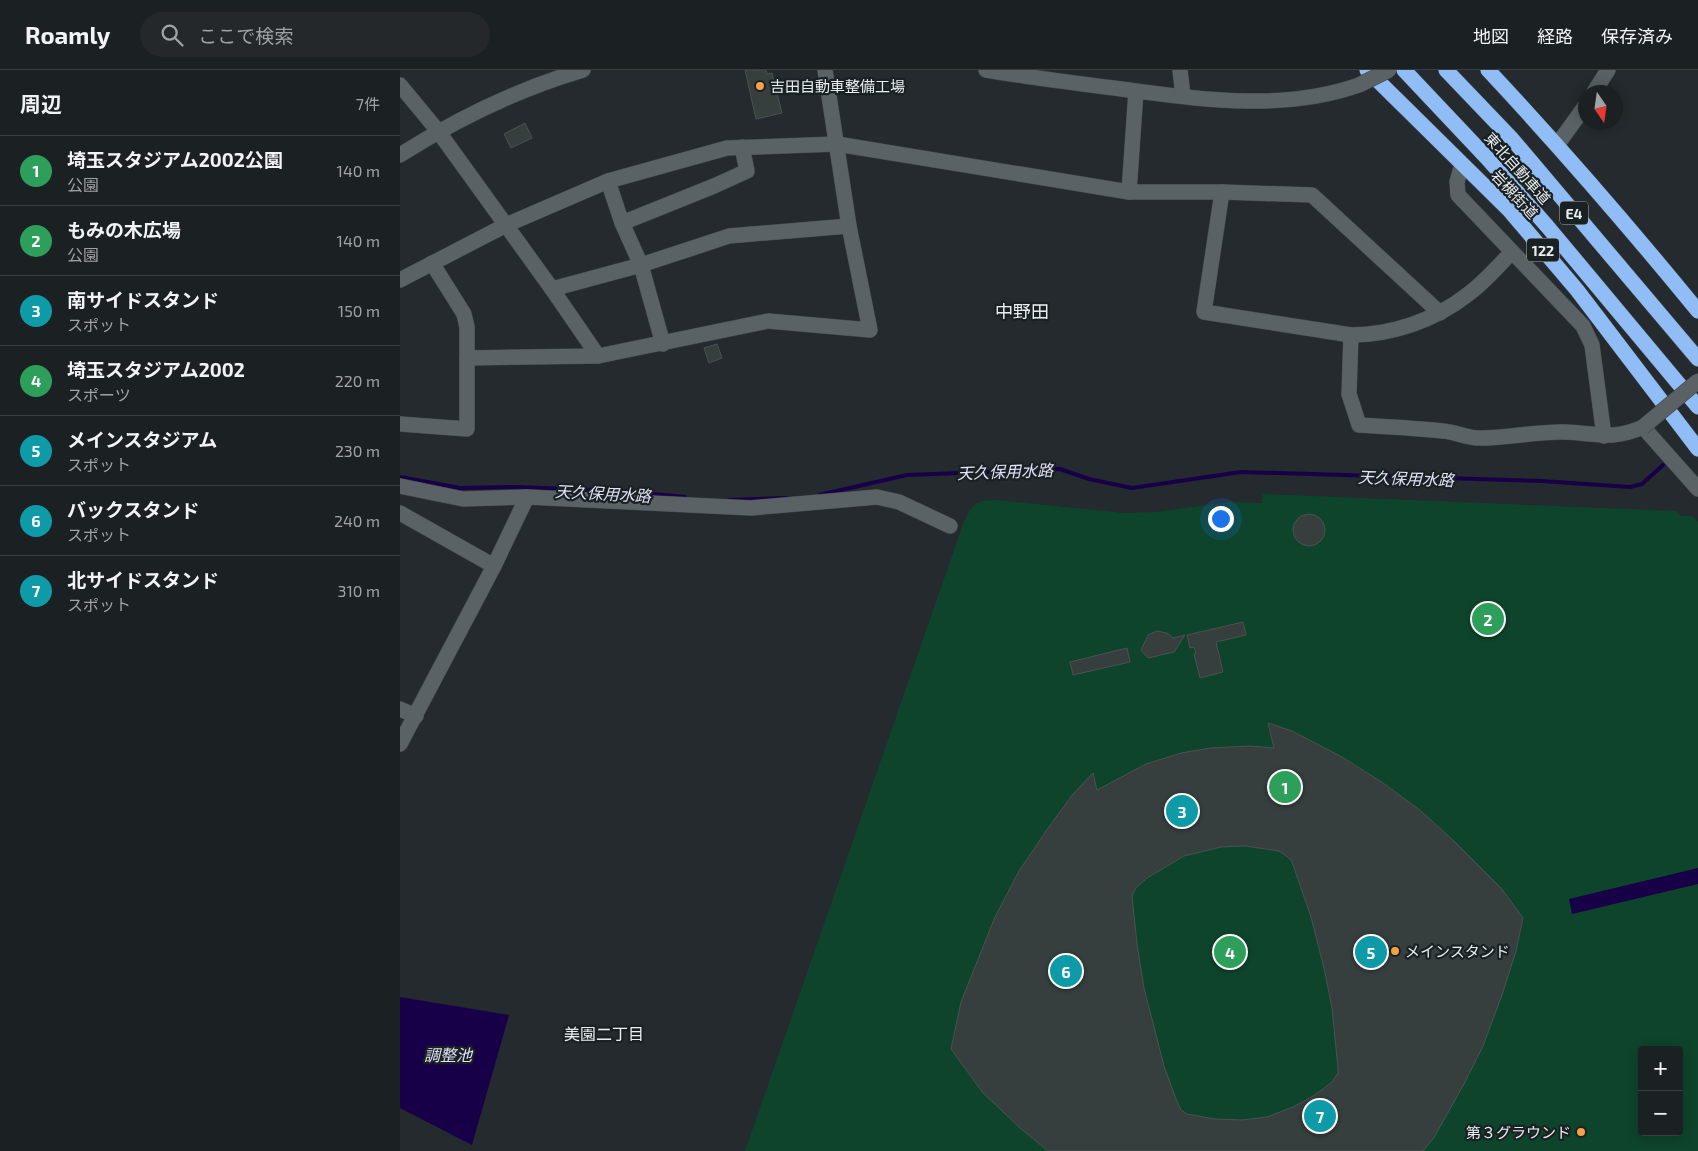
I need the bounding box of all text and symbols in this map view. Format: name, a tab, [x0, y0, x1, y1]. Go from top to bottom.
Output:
search box	[140, 12, 490, 57]
text: Roamly	[25, 20, 110, 49]
icon: search	[158, 21, 186, 49]
text: ここで検索	[198, 24, 293, 47]
text: 地図	[1473, 25, 1509, 47]
text: 経路	[1537, 25, 1573, 47]
text: 保存済み	[1601, 25, 1673, 47]
place label: 吉田自動車整備工場	[770, 77, 905, 95]
marker: 吉田自動車整備工場	[754, 80, 766, 92]
north arrow	[1578, 85, 1623, 130]
text: 周辺	[20, 91, 62, 116]
text: 7件	[356, 94, 380, 113]
street label: 東北自動車道	[1481, 129, 1555, 207]
text: 埼玉スタジアム2002公園	[67, 148, 283, 171]
text: 1	[33, 161, 39, 180]
text: 140 m	[337, 161, 380, 180]
street label: 岩槻街道	[1488, 166, 1542, 222]
text: 公園	[67, 175, 99, 194]
road number: E4	[1560, 202, 1588, 224]
text: もみの木広場	[67, 218, 181, 241]
text: 2	[31, 231, 41, 250]
text: 140 m	[337, 231, 380, 250]
road number: 122	[1527, 238, 1559, 262]
text: 公園	[67, 245, 99, 264]
text: 南サイドスタンド	[67, 288, 219, 311]
district label: 中野田	[995, 300, 1049, 322]
text: 3	[31, 301, 41, 320]
text: 150 m	[338, 301, 380, 320]
text: スポット	[67, 315, 131, 334]
text: 埼玉スタジアム2002	[67, 358, 245, 381]
text: 4	[31, 371, 41, 390]
text: 220 m	[335, 371, 380, 390]
text: スポーツ	[67, 385, 131, 404]
text: メインスタジアム	[67, 428, 217, 451]
text: 5	[32, 441, 40, 460]
text: 230 m	[335, 441, 380, 460]
text: スポット	[67, 455, 131, 474]
water label: 天久保用水路	[957, 460, 1055, 482]
water label: 天久保用水路	[1358, 467, 1456, 489]
water label: 天久保用水路	[555, 481, 653, 505]
text: バックスタンド	[67, 498, 199, 521]
your location	[1208, 506, 1234, 532]
text: 6	[31, 511, 41, 530]
text: 240 m	[334, 511, 380, 530]
text: スポット	[67, 525, 131, 544]
text: 北サイドスタンド	[67, 568, 219, 591]
text: 7	[32, 581, 40, 600]
text: 310 m	[338, 581, 380, 600]
text: スポット	[67, 595, 131, 614]
pin: 2	[1472, 600, 1504, 638]
pin: 1	[1269, 768, 1301, 806]
pin: 3	[1166, 792, 1198, 830]
pin: 4	[1214, 933, 1246, 971]
pin: 5	[1355, 933, 1387, 971]
place label: メインスタンド	[1405, 942, 1510, 960]
marker: メインスタンド	[1389, 945, 1401, 957]
pin: 6	[1050, 952, 1082, 990]
district label: 美園二丁目	[564, 1024, 644, 1043]
water label: 調整池	[424, 1045, 474, 1064]
map controls	[1638, 1046, 1683, 1136]
button: +	[1638, 1046, 1683, 1091]
button: −	[1638, 1091, 1683, 1136]
pin: 7	[1304, 1097, 1336, 1135]
place label: 第３グラウンド	[1466, 1123, 1571, 1141]
marker: 第３グラウンド	[1575, 1126, 1587, 1138]

